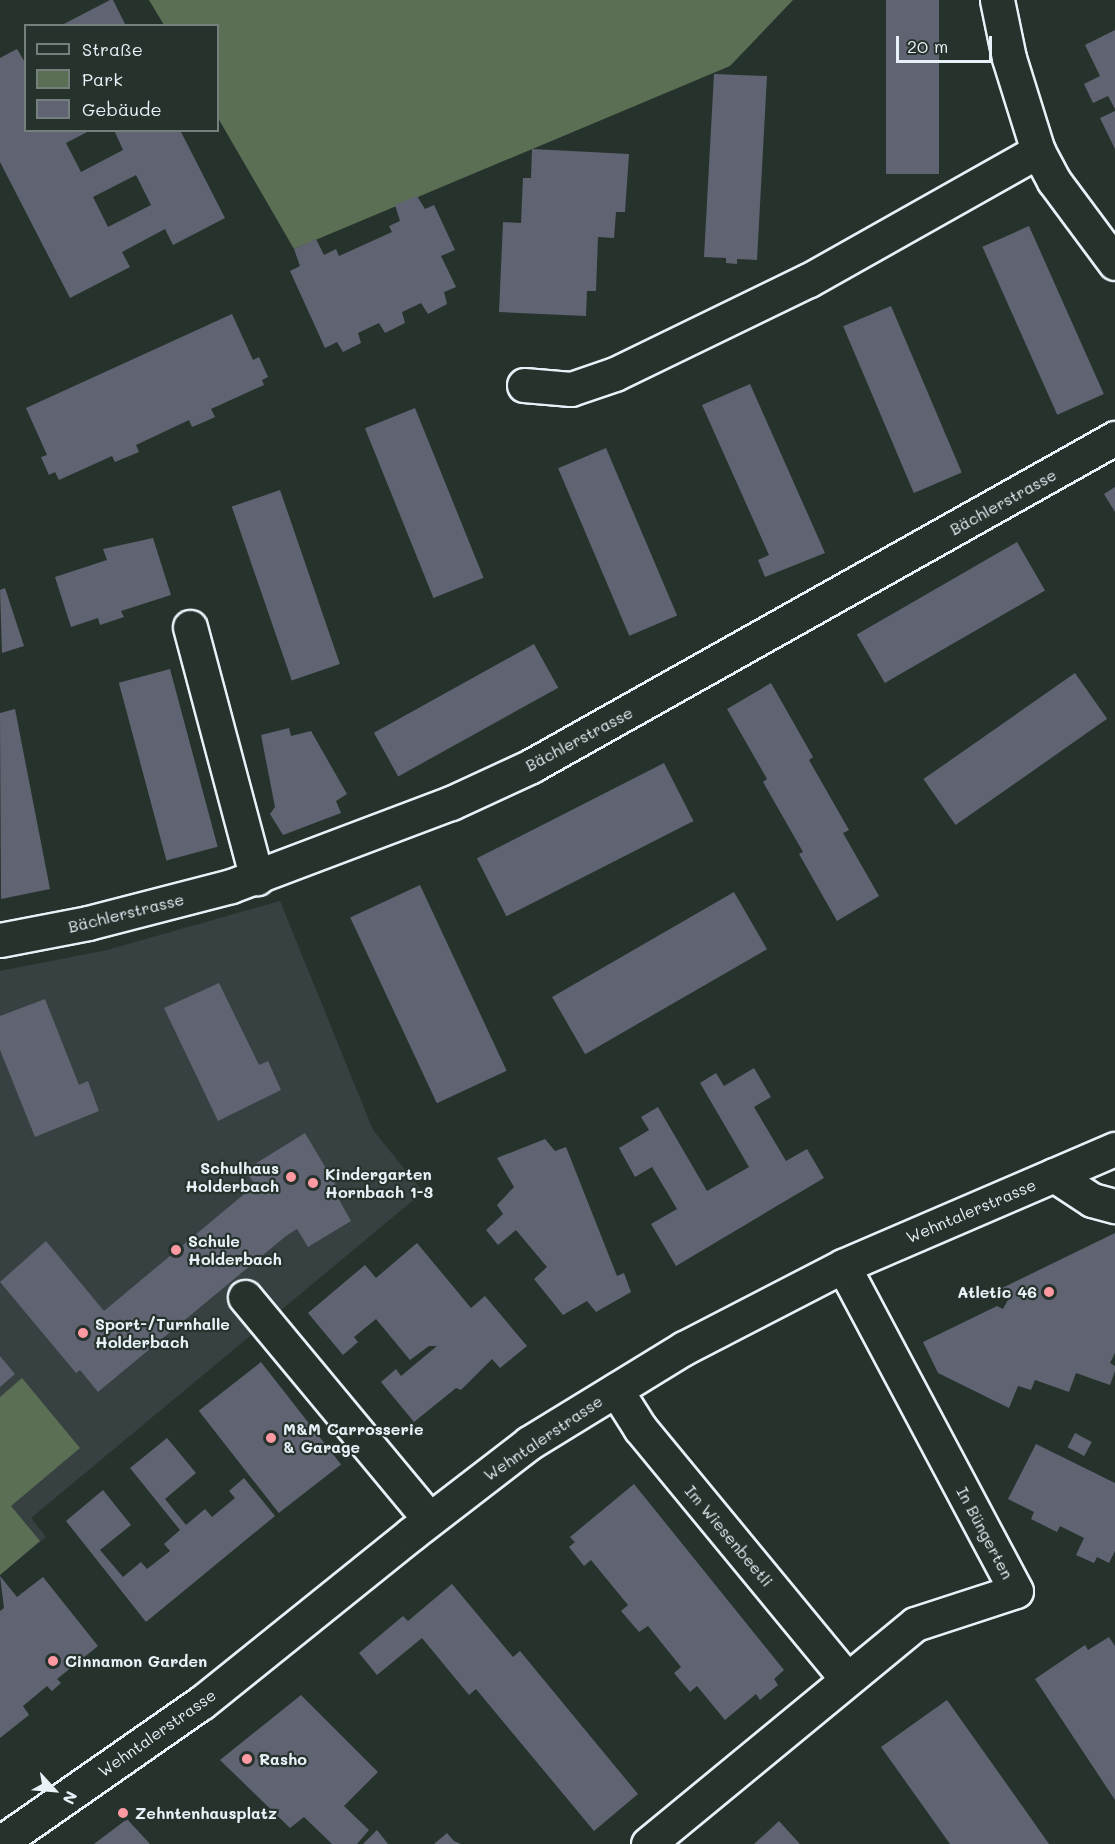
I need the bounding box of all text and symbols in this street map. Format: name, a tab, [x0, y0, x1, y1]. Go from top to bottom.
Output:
legend	[24, 24, 219, 132]
scale bar	[899, 24, 995, 62]
text: 20 m	[907, 34, 948, 58]
text: Straße	[82, 37, 143, 61]
text: Park	[82, 67, 123, 91]
text: Gebäude	[82, 97, 162, 121]
street label: Bächlerstrasse	[946, 465, 1060, 539]
street label: Bächlerstrasse	[522, 703, 636, 775]
street label: Bächlerstrasse	[66, 889, 186, 937]
place label: Schulhaus Holderbach	[185, 1158, 279, 1196]
place label: Kindergarten Hornbach 1-3	[325, 1164, 433, 1202]
marker: Schulhaus Holderbach	[284, 1170, 298, 1184]
street label: Wehntalerstrasse	[903, 1175, 1039, 1247]
marker: Kindergarten Hornbach 1-3	[306, 1176, 320, 1190]
place label: Schule Holderbach	[188, 1231, 282, 1269]
marker: Schule Holderbach	[169, 1243, 183, 1257]
place label: Atletic 46	[957, 1282, 1037, 1302]
marker: Atletic 46	[1042, 1285, 1056, 1299]
place label: Sport-/Turnhalle Holderbach	[95, 1314, 230, 1352]
marker: Sport-/Turnhalle Holderbach	[76, 1326, 90, 1340]
street label: Wehntalerstrasse	[480, 1391, 606, 1485]
place label: M&M Carrosserie & Garage	[283, 1419, 424, 1457]
marker: M&M Carrosserie & Garage	[264, 1431, 278, 1445]
street label: Im Wiesenbeetli	[681, 1481, 777, 1591]
street label: In Büngerten	[953, 1484, 1017, 1582]
place label: Cinnamon Garden	[65, 1651, 207, 1671]
marker: Cinnamon Garden	[46, 1654, 60, 1668]
street label: Wehntalerstrasse	[95, 1685, 219, 1781]
place label: Rasho	[259, 1749, 307, 1769]
marker: Rasho	[240, 1752, 254, 1766]
north arrow	[24, 1760, 84, 1820]
text: N	[59, 1788, 83, 1808]
place label: Zehntenhausplatz	[135, 1803, 277, 1823]
marker: Zehntenhausplatz	[116, 1806, 130, 1820]

